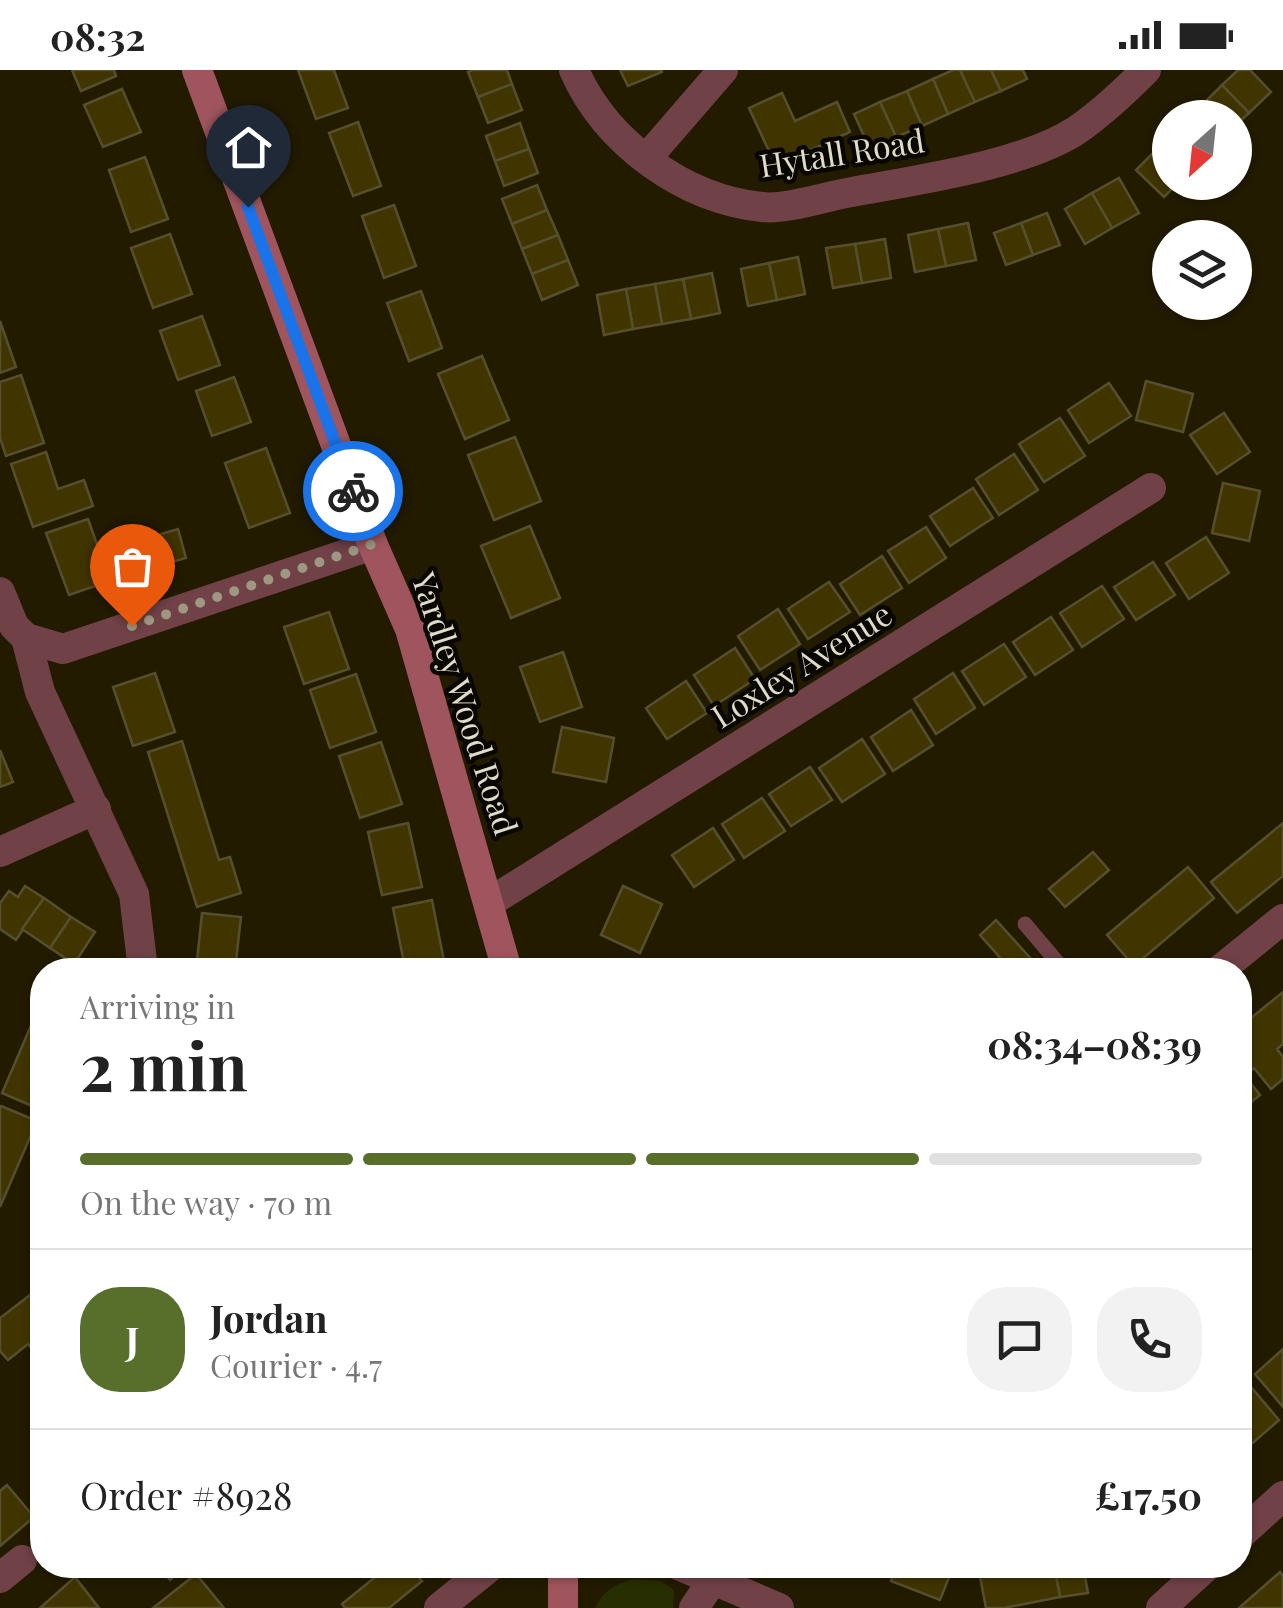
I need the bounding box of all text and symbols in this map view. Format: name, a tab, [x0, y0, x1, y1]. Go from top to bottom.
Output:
text: 08:32	[50, 10, 145, 61]
north arrow	[1152, 100, 1252, 200]
map controls	[1152, 100, 1252, 320]
pin	[206, 105, 291, 208]
street label: Hytall Road	[756, 117, 927, 186]
icon: home	[221, 120, 276, 175]
button: layers	[1152, 220, 1252, 320]
courier	[303, 441, 403, 541]
icon: bike	[326, 464, 381, 519]
pin	[90, 524, 175, 627]
icon: bag	[105, 539, 160, 594]
street label: Yardley Wood Road	[403, 566, 529, 840]
street label: Loxley Avenue	[702, 591, 899, 736]
text: Arriving in	[80, 984, 235, 1027]
text: 08:34–08:39	[987, 1018, 1202, 1069]
text: 2 min	[80, 1021, 248, 1107]
text: On the way · 70 m	[80, 1180, 332, 1223]
button: chat	[967, 1287, 1072, 1392]
button: phone	[1097, 1287, 1202, 1392]
text: Jordan	[210, 1292, 328, 1343]
text: J	[126, 1314, 139, 1365]
text: Courier · 4.7	[210, 1343, 382, 1386]
text: Order #8928	[80, 1469, 292, 1520]
text: £17.50	[1095, 1469, 1202, 1520]

